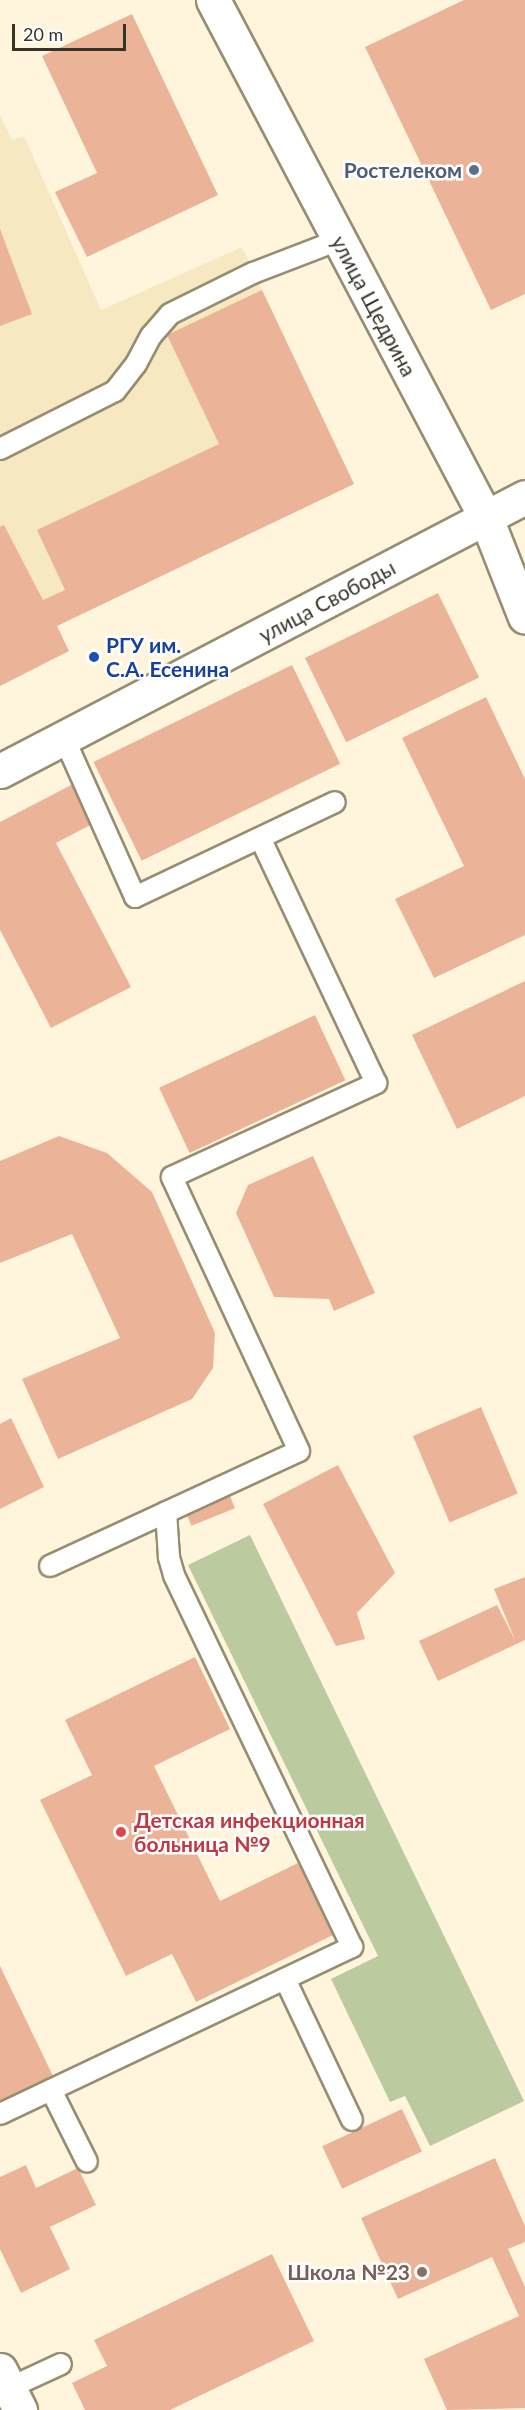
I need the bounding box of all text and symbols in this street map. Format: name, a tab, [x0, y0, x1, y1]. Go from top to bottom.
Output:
scale bar	[15, 12, 129, 50]
text: 20 m	[23, 23, 63, 45]
place label: Ростелеком	[344, 157, 462, 183]
marker: Ростелеком	[467, 163, 481, 177]
street label: улица Щедрина	[326, 231, 422, 381]
street label: улица Свободы	[254, 554, 400, 648]
place label: РГУ им. С.А. Есенина	[106, 632, 229, 682]
marker: РГУ им. С.А. Есенина	[87, 650, 101, 664]
place label: Детская инфекционная больница №9	[134, 1807, 365, 1857]
marker: Детская инфекционная больница №9	[112, 1823, 130, 1841]
place label: Школа №23	[287, 2259, 410, 2285]
marker: Школа №23	[415, 2265, 429, 2279]

